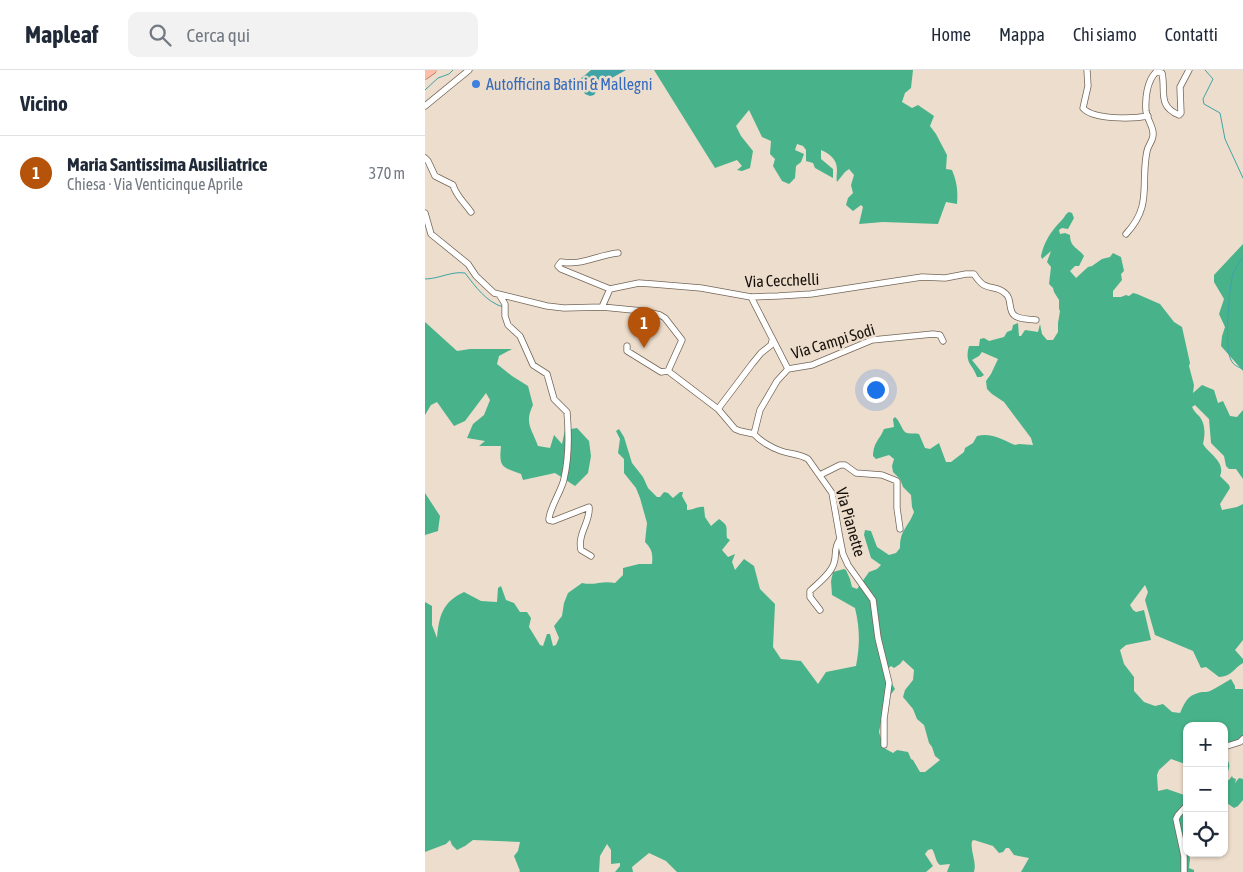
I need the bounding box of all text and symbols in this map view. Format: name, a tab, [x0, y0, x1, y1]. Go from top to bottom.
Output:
search box	[128, 12, 478, 57]
text: Mapleaf	[25, 21, 98, 48]
icon: search	[146, 21, 174, 49]
text: Cerca qui	[186, 24, 250, 46]
text: Home	[931, 24, 971, 45]
text: Mappa	[999, 24, 1045, 45]
text: Chi siamo	[1073, 24, 1137, 45]
text: Contatti	[1165, 24, 1218, 45]
place label: Autofficina Batini & Mallegni	[486, 75, 652, 94]
marker: Autofficina Batini & Mallegni	[470, 78, 482, 90]
text: Vicino	[20, 91, 68, 115]
text: Maria Santissima Ausiliatrice	[67, 153, 268, 175]
text: 1	[32, 164, 40, 182]
text: 370 m	[369, 164, 405, 182]
text: Chiesa · Via Venticinque Aprile	[67, 175, 243, 193]
street label: Via Cecchelli	[744, 270, 820, 290]
pin: 1	[628, 307, 660, 348]
street label: Via Campi Sodi	[789, 320, 877, 363]
your location	[863, 377, 889, 403]
street label: Via Pianette	[833, 485, 869, 559]
map controls	[1183, 722, 1228, 857]
button: +	[1183, 722, 1228, 767]
button: −	[1183, 767, 1228, 812]
button: locate	[1183, 812, 1228, 857]

